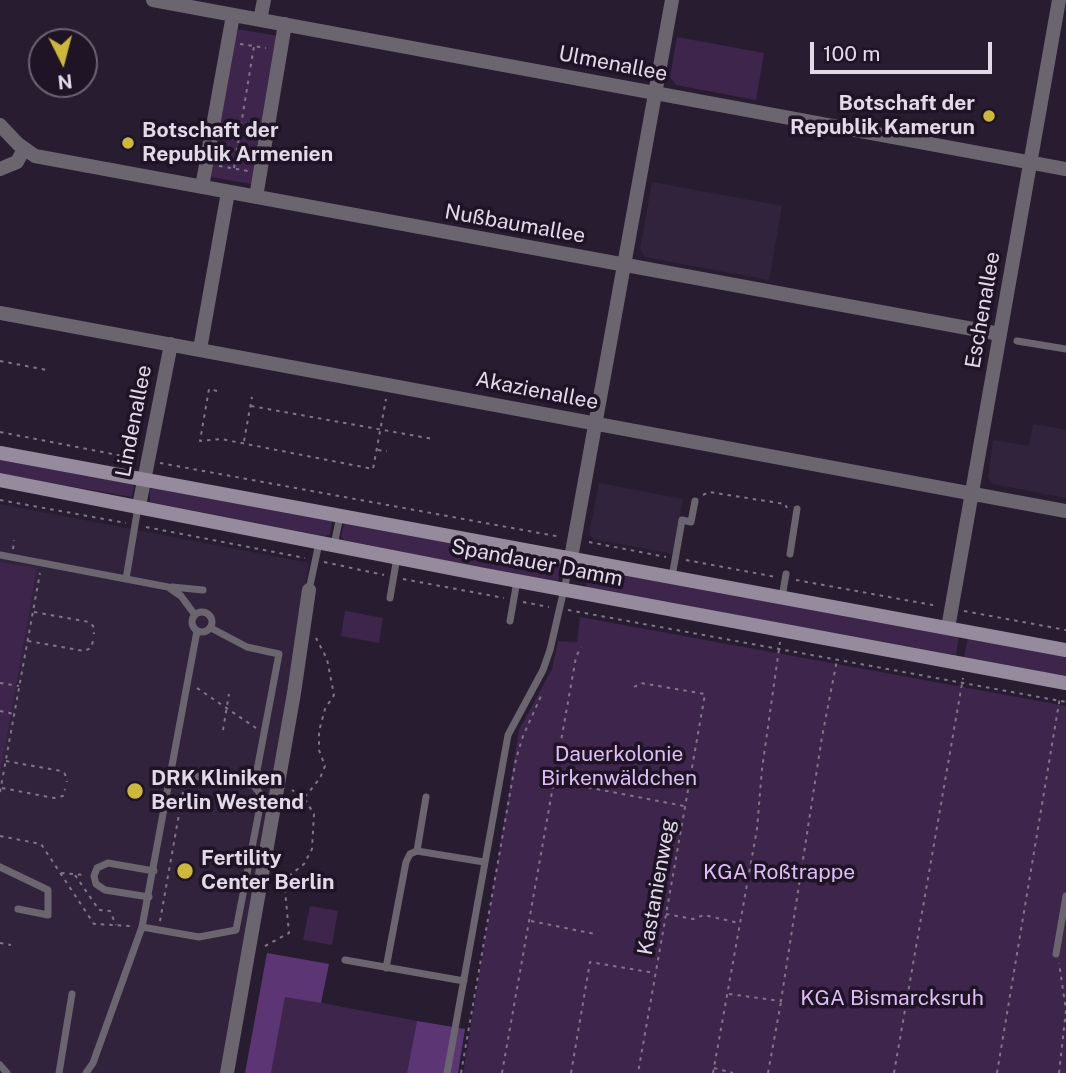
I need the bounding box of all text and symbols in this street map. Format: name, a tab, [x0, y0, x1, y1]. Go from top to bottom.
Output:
north arrow	[28, 28, 98, 98]
scale bar	[814, 28, 996, 72]
street label: Ulmenallee	[556, 41, 670, 87]
text: 100 m	[823, 41, 880, 66]
text: N	[56, 70, 74, 94]
place label: Botschaft der Republik Kamerun	[790, 91, 975, 141]
marker: Botschaft der Republik Kamerun	[981, 108, 997, 124]
place label: Botschaft der Republik Armenien	[142, 118, 333, 168]
marker: Botschaft der Republik Armenien	[120, 135, 136, 151]
street label: Nußbaumallee	[443, 199, 587, 249]
street label: Eschenallee	[960, 250, 1006, 370]
street label: Lindenallee	[111, 363, 157, 479]
street label: Akazienallee	[473, 367, 601, 415]
street label: Spandauer Damm	[449, 534, 625, 592]
park label: Dauerkolonie Birkenwäldchen	[541, 742, 697, 792]
place label: DRK Kliniken Berlin Westend	[151, 766, 304, 816]
marker: DRK Kliniken Berlin Westend	[125, 781, 145, 801]
street label: Kastanienweg	[633, 817, 681, 957]
place label: Fertility Center Berlin	[201, 846, 334, 896]
park label: KGA Roßtrappe	[703, 860, 855, 886]
marker: Fertility Center Berlin	[175, 861, 195, 881]
park label: KGA Bismarcksruh	[800, 986, 984, 1012]

